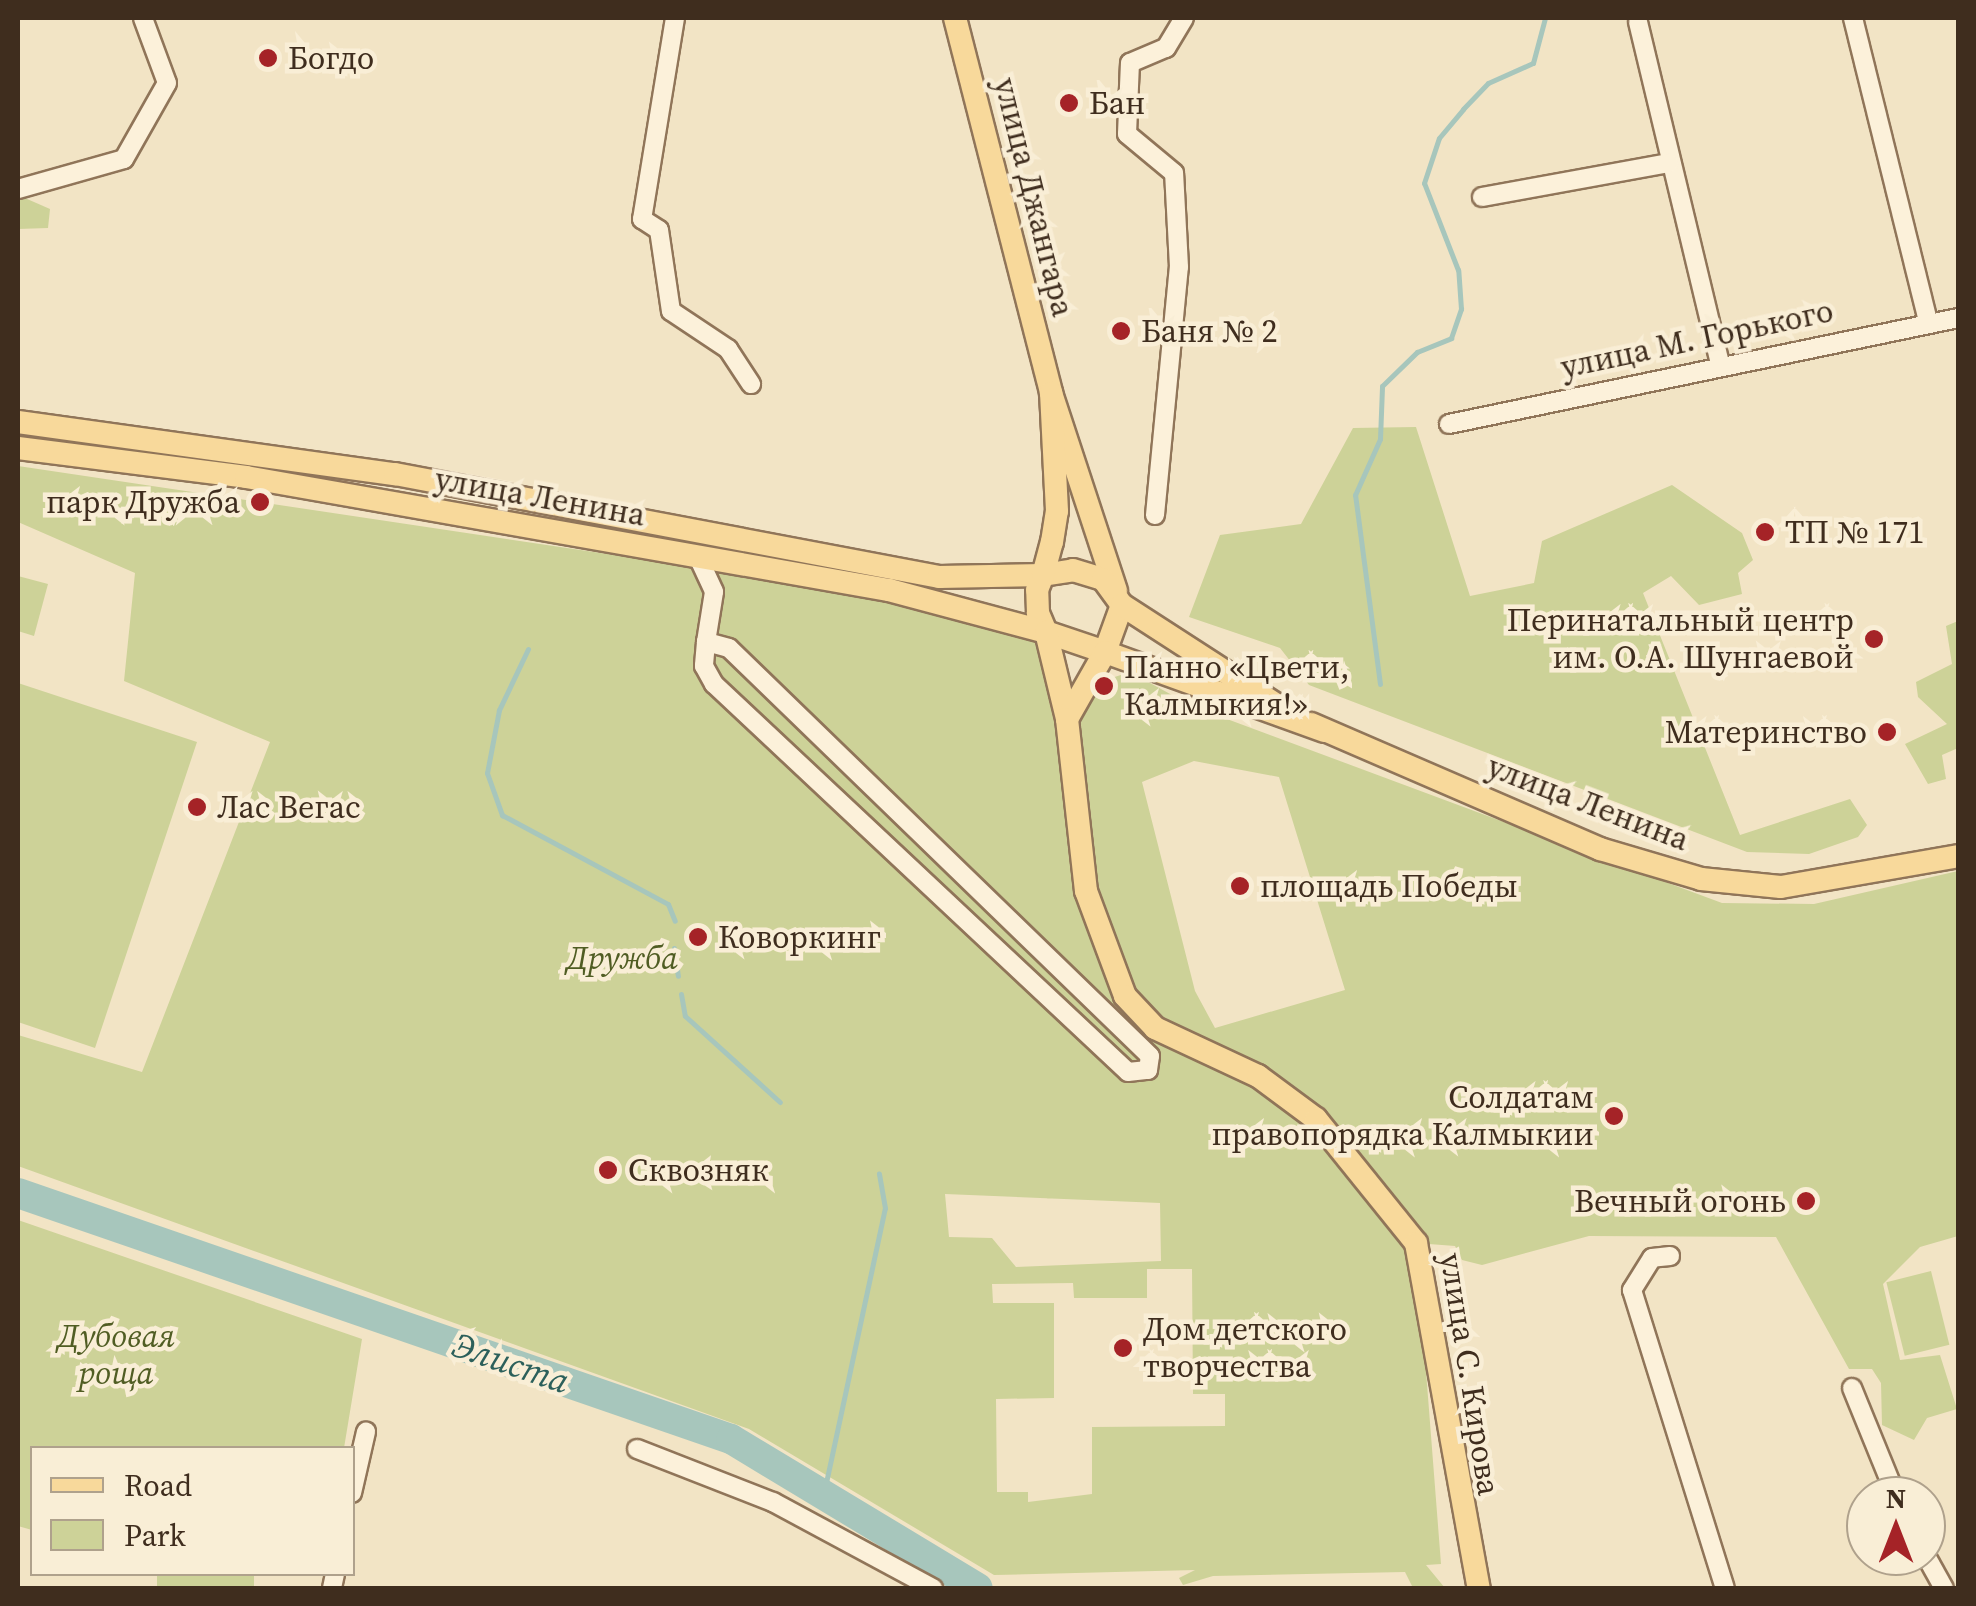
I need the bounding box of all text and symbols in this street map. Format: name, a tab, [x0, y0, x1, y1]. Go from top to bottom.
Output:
place label: Богдо	[288, 39, 374, 77]
marker: Богдо	[257, 47, 279, 69]
street label: улица Джангара	[986, 74, 1082, 320]
place label: Бан	[1089, 84, 1145, 122]
marker: Бан	[1058, 92, 1080, 114]
street label: улица М. Горького	[1557, 291, 1837, 387]
place label: Баня № 2	[1141, 312, 1277, 350]
marker: Баня № 2	[1110, 320, 1132, 342]
street label: улица Ленина	[432, 460, 648, 534]
place label: парк Дружба	[46, 483, 240, 521]
marker: парк Дружба	[249, 491, 271, 513]
place label: ТП № 171	[1785, 513, 1924, 551]
marker: ТП № 171	[1754, 521, 1776, 543]
place label: Перинатальный центр им. О.А. Шунгаевой	[1507, 602, 1854, 677]
marker: Перинатальный центр им. О.А. Шунгаевой	[1863, 628, 1885, 650]
place label: Панно «Цвети, Калмыкия!»	[1124, 649, 1350, 724]
marker: Панно «Цвети, Калмыкия!»	[1093, 675, 1115, 697]
place label: Материнство	[1664, 713, 1867, 751]
marker: Материнство	[1876, 721, 1898, 743]
street label: улица Ленина	[1482, 747, 1694, 859]
place label: Лас Вегас	[217, 788, 361, 826]
marker: Лас Вегас	[186, 796, 208, 818]
place label: площадь Победы	[1260, 867, 1518, 905]
marker: площадь Победы	[1229, 875, 1251, 897]
place label: Коворкинг	[718, 918, 881, 956]
marker: Коворкинг	[687, 926, 709, 948]
park label: Дружба	[566, 939, 678, 977]
place label: Солдатам правопорядка Калмыкии	[1212, 1079, 1594, 1154]
marker: Солдатам правопорядка Калмыкии	[1603, 1105, 1625, 1127]
place label: Сквозняк	[628, 1151, 769, 1189]
marker: Сквозняк	[597, 1159, 619, 1181]
place label: Вечный огонь	[1574, 1182, 1786, 1220]
marker: Вечный огонь	[1795, 1190, 1817, 1212]
street label: улица С. Кирова	[1432, 1250, 1508, 1498]
place label: Дом детского творчества	[1143, 1311, 1347, 1386]
park label: Дубовая роща	[57, 1318, 175, 1393]
water label: Элиста	[447, 1324, 575, 1402]
marker: Дом детского творчества	[1112, 1337, 1134, 1359]
legend	[30, 1446, 355, 1576]
text: Road	[124, 1465, 192, 1506]
north arrow	[1846, 1476, 1946, 1576]
text: N	[1886, 1479, 1906, 1517]
text: Park	[124, 1515, 186, 1556]

